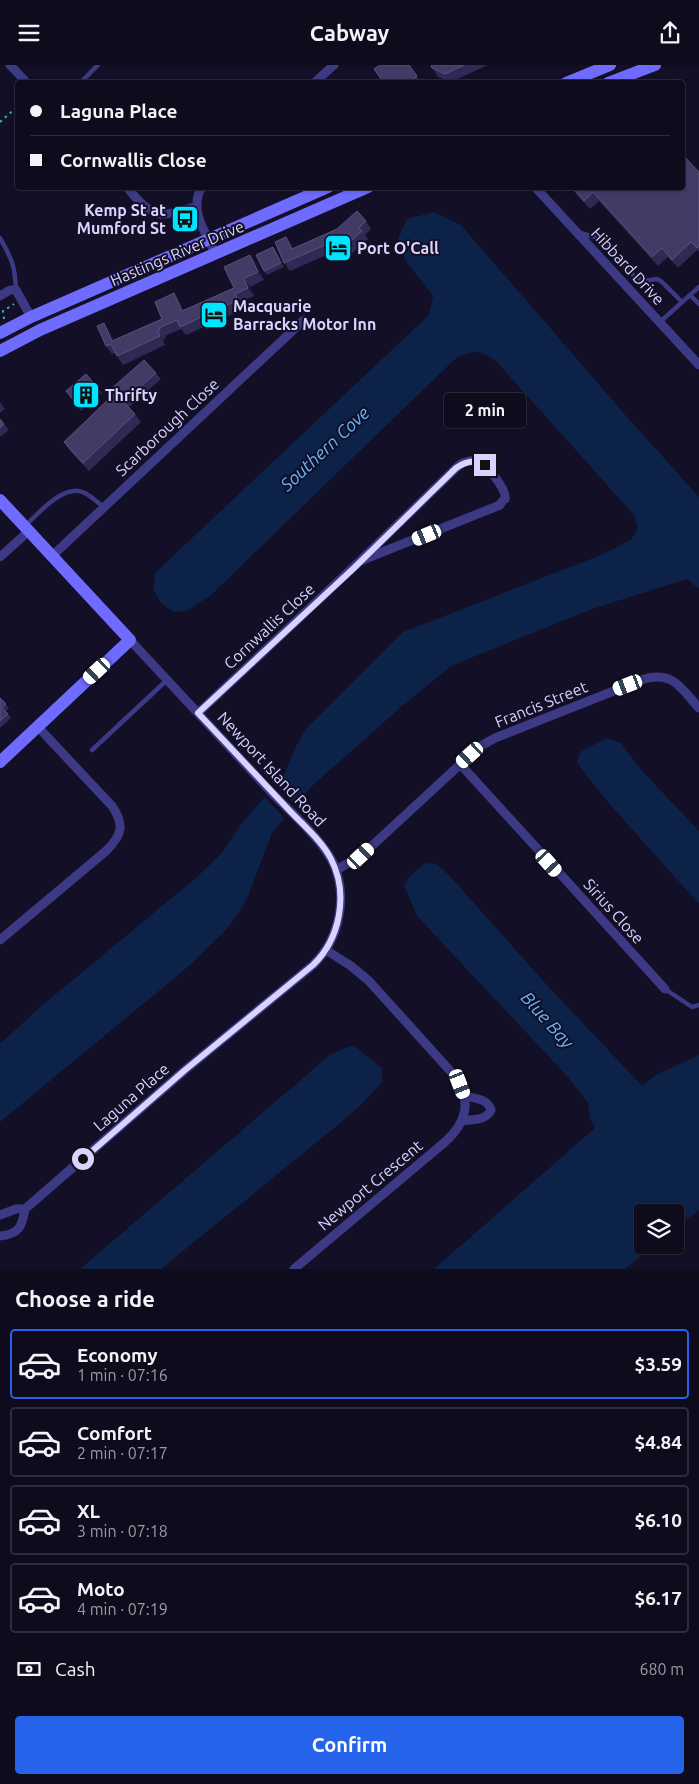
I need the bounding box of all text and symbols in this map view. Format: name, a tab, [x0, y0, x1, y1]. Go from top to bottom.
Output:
icon: menu	[15, 19, 43, 47]
icon: share	[656, 19, 684, 47]
text: Cabway	[310, 20, 389, 45]
text: Laguna Place	[60, 100, 177, 122]
text: Cornwallis Close	[60, 149, 207, 171]
place label: Kemp St at Mumford St	[77, 201, 166, 237]
bus stop icon: Kemp St at Mumford St	[170, 204, 200, 234]
street label: Hastings River Drive	[107, 217, 247, 289]
street label: Hibbard Drive	[588, 224, 668, 308]
hotel icon: Port O'Call	[323, 233, 353, 263]
place label: Port O'Call	[357, 239, 439, 257]
place label: Macquarie Barracks Motor Inn	[233, 297, 376, 333]
hotel icon: Macquarie Barracks Motor Inn	[199, 300, 229, 330]
street label: Scarborough Close	[112, 375, 222, 479]
building icon: Thrifty	[71, 380, 101, 410]
place label: Thrifty	[105, 386, 158, 404]
callout: 2 min	[444, 393, 526, 427]
text: 2 min	[465, 401, 505, 419]
water label: Southern Cove	[275, 402, 373, 495]
route end	[474, 454, 496, 476]
car	[410, 522, 443, 548]
street label: Cornwallis Close	[220, 580, 318, 672]
car	[80, 655, 113, 687]
car	[611, 673, 644, 697]
street label: Francis Street	[492, 677, 591, 731]
street label: Newport Island Road	[214, 708, 330, 830]
car	[453, 739, 486, 771]
car	[344, 840, 377, 872]
car	[533, 847, 564, 879]
street label: Sirius Close	[580, 875, 648, 947]
water label: Blue Bay	[517, 987, 578, 1052]
street label: Laguna Place	[90, 1059, 172, 1135]
car	[447, 1067, 472, 1101]
street label: Newport Crescent	[314, 1136, 426, 1234]
route start	[72, 1148, 94, 1170]
map controls	[634, 1204, 684, 1254]
button: layers	[634, 1204, 684, 1254]
text: Choose a ride	[15, 1286, 155, 1311]
icon: car	[17, 1342, 62, 1387]
text: Economy	[77, 1344, 158, 1366]
text: $3.59	[634, 1353, 682, 1375]
text: 1 min · 07:16	[77, 1366, 168, 1384]
icon: car	[17, 1420, 62, 1465]
text: Comfort	[77, 1422, 152, 1444]
text: $4.84	[634, 1431, 682, 1453]
text: 2 min · 07:17	[77, 1444, 168, 1462]
icon: car	[17, 1498, 62, 1543]
text: XL	[77, 1500, 100, 1522]
text: $6.10	[634, 1509, 682, 1531]
text: 3 min · 07:18	[77, 1522, 168, 1540]
icon: car	[17, 1576, 62, 1621]
text: Moto	[77, 1578, 125, 1600]
text: $6.17	[634, 1587, 682, 1609]
text: 4 min · 07:19	[77, 1600, 168, 1618]
icon: cash	[15, 1655, 43, 1683]
text: Cash	[55, 1658, 96, 1680]
text: 680 m	[639, 1660, 684, 1678]
button: Confirm	[15, 1716, 684, 1774]

